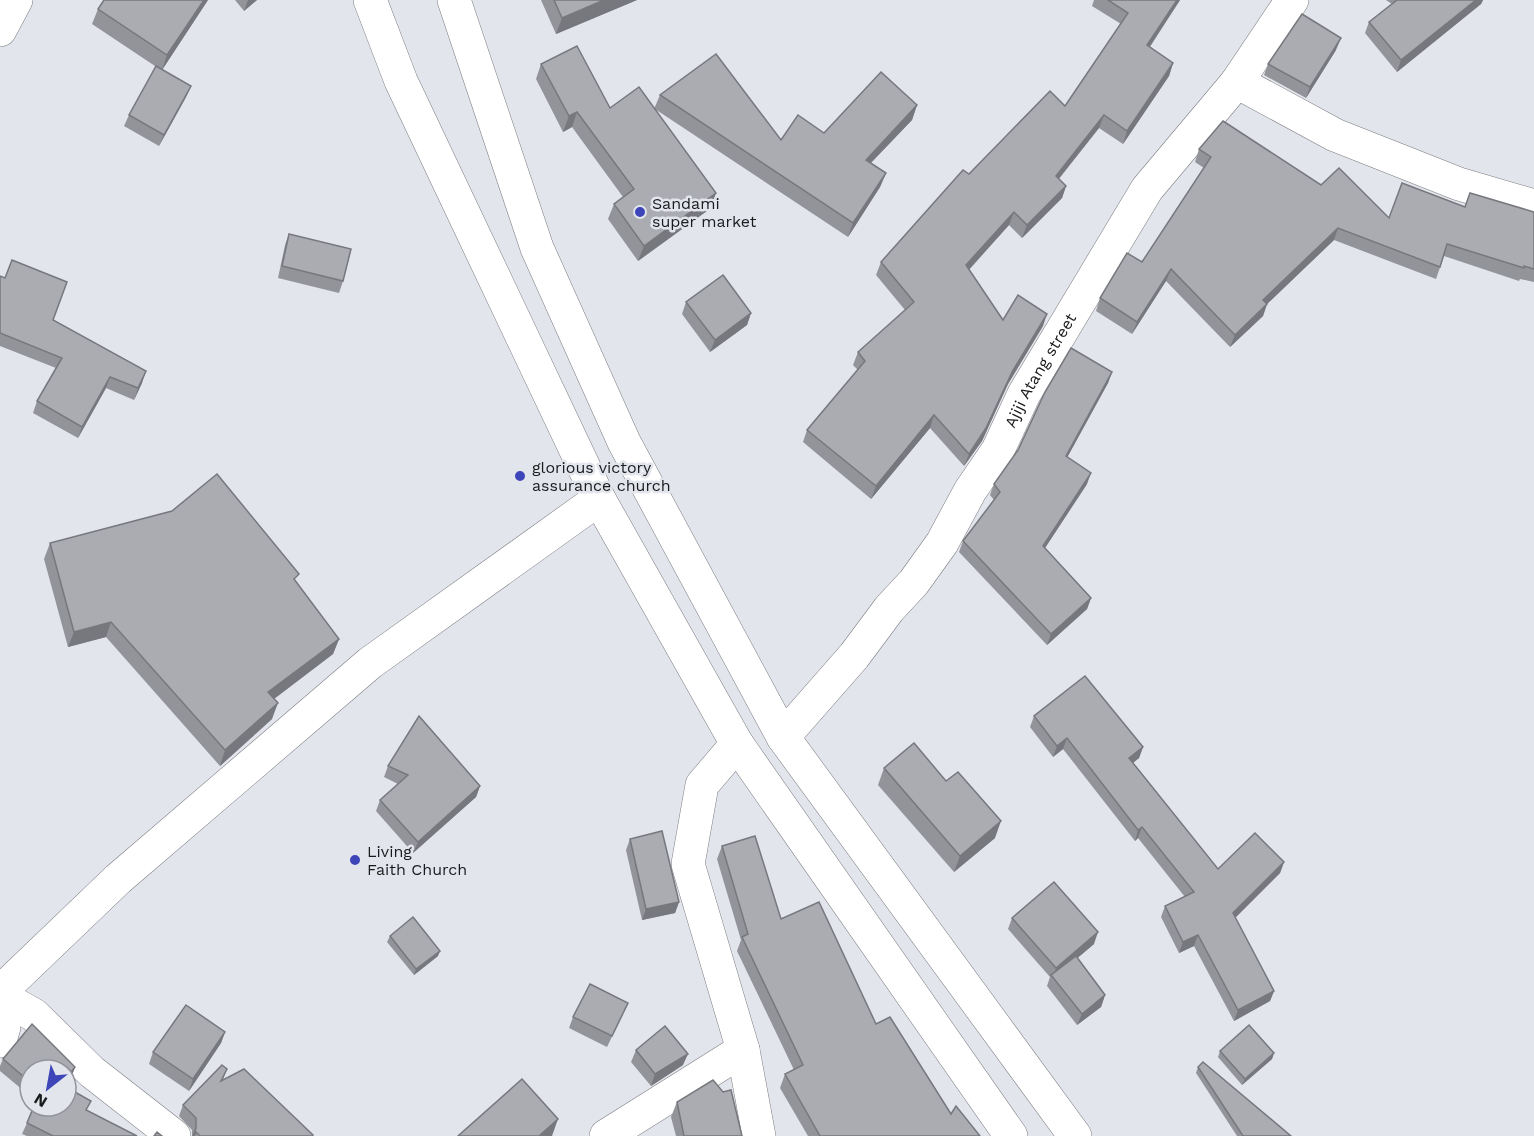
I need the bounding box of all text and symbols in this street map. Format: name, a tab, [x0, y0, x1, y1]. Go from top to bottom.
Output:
place label: Sandami super market	[652, 194, 757, 231]
marker: Sandami super market	[633, 205, 647, 219]
street label: Ajiji Atang street	[1001, 310, 1080, 431]
place label: glorious victory assurance church	[532, 458, 671, 495]
marker: glorious victory assurance church	[513, 469, 527, 483]
place label: Living Faith Church	[367, 842, 467, 879]
marker: Living Faith Church	[348, 853, 362, 867]
north arrow	[18, 1058, 78, 1118]
text: N	[31, 1089, 51, 1112]

